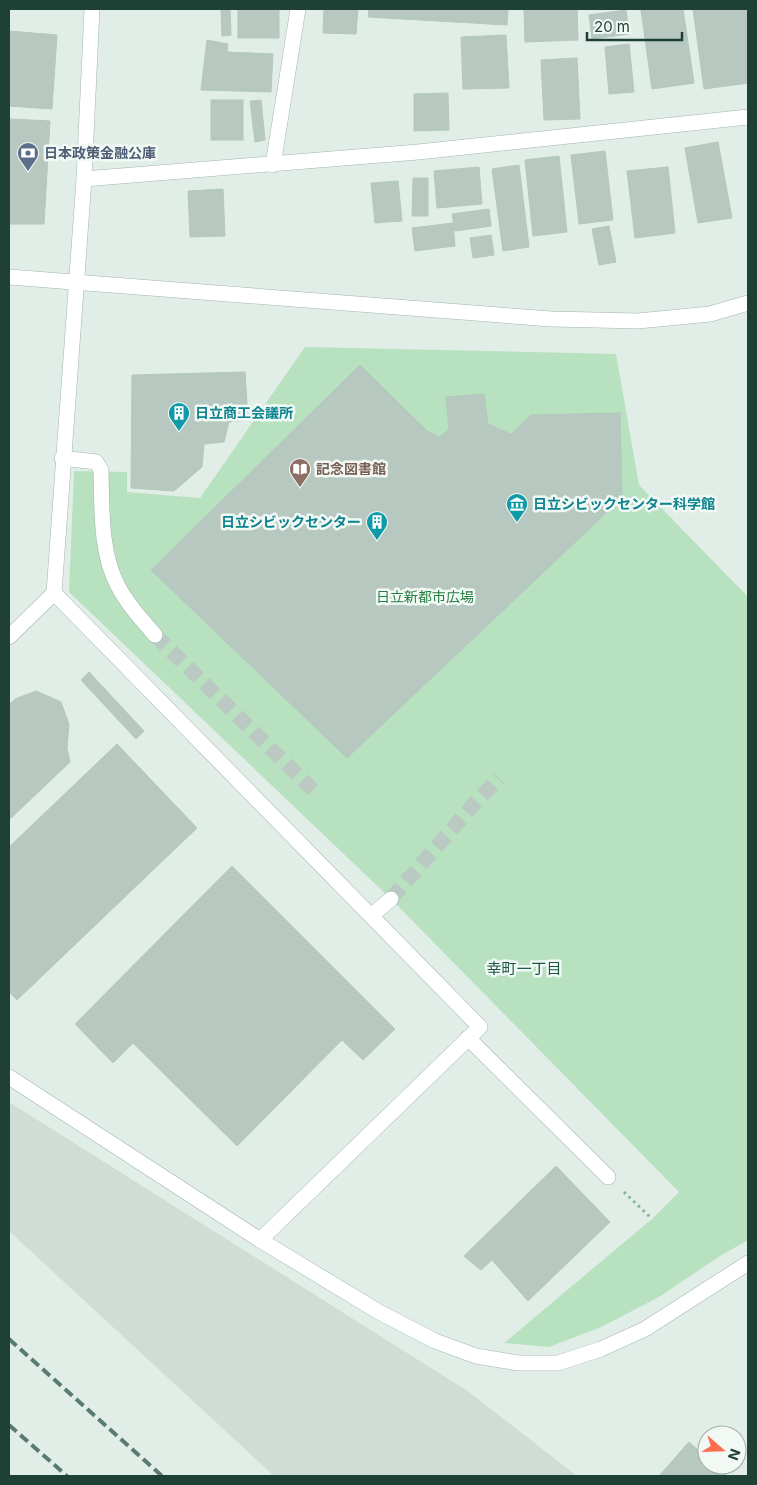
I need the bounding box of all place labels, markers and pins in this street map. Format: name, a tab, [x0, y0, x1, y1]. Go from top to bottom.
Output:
bank icon: 日本政策金融公庫	[16, 141, 40, 172]
place label: 日本政策金融公庫	[44, 144, 156, 161]
building icon: 日立商工会議所	[167, 401, 191, 432]
place label: 日立商工会議所	[195, 404, 293, 421]
library icon: 記念図書館	[288, 457, 312, 488]
place label: 記念図書館	[316, 460, 386, 477]
museum icon: 日立シビックセンター科学館	[505, 492, 529, 523]
place label: 日立シビックセンター科学館	[533, 495, 715, 512]
building icon: 日立シビックセンター	[365, 510, 389, 541]
place label: 日立シビックセンター	[221, 513, 361, 530]

